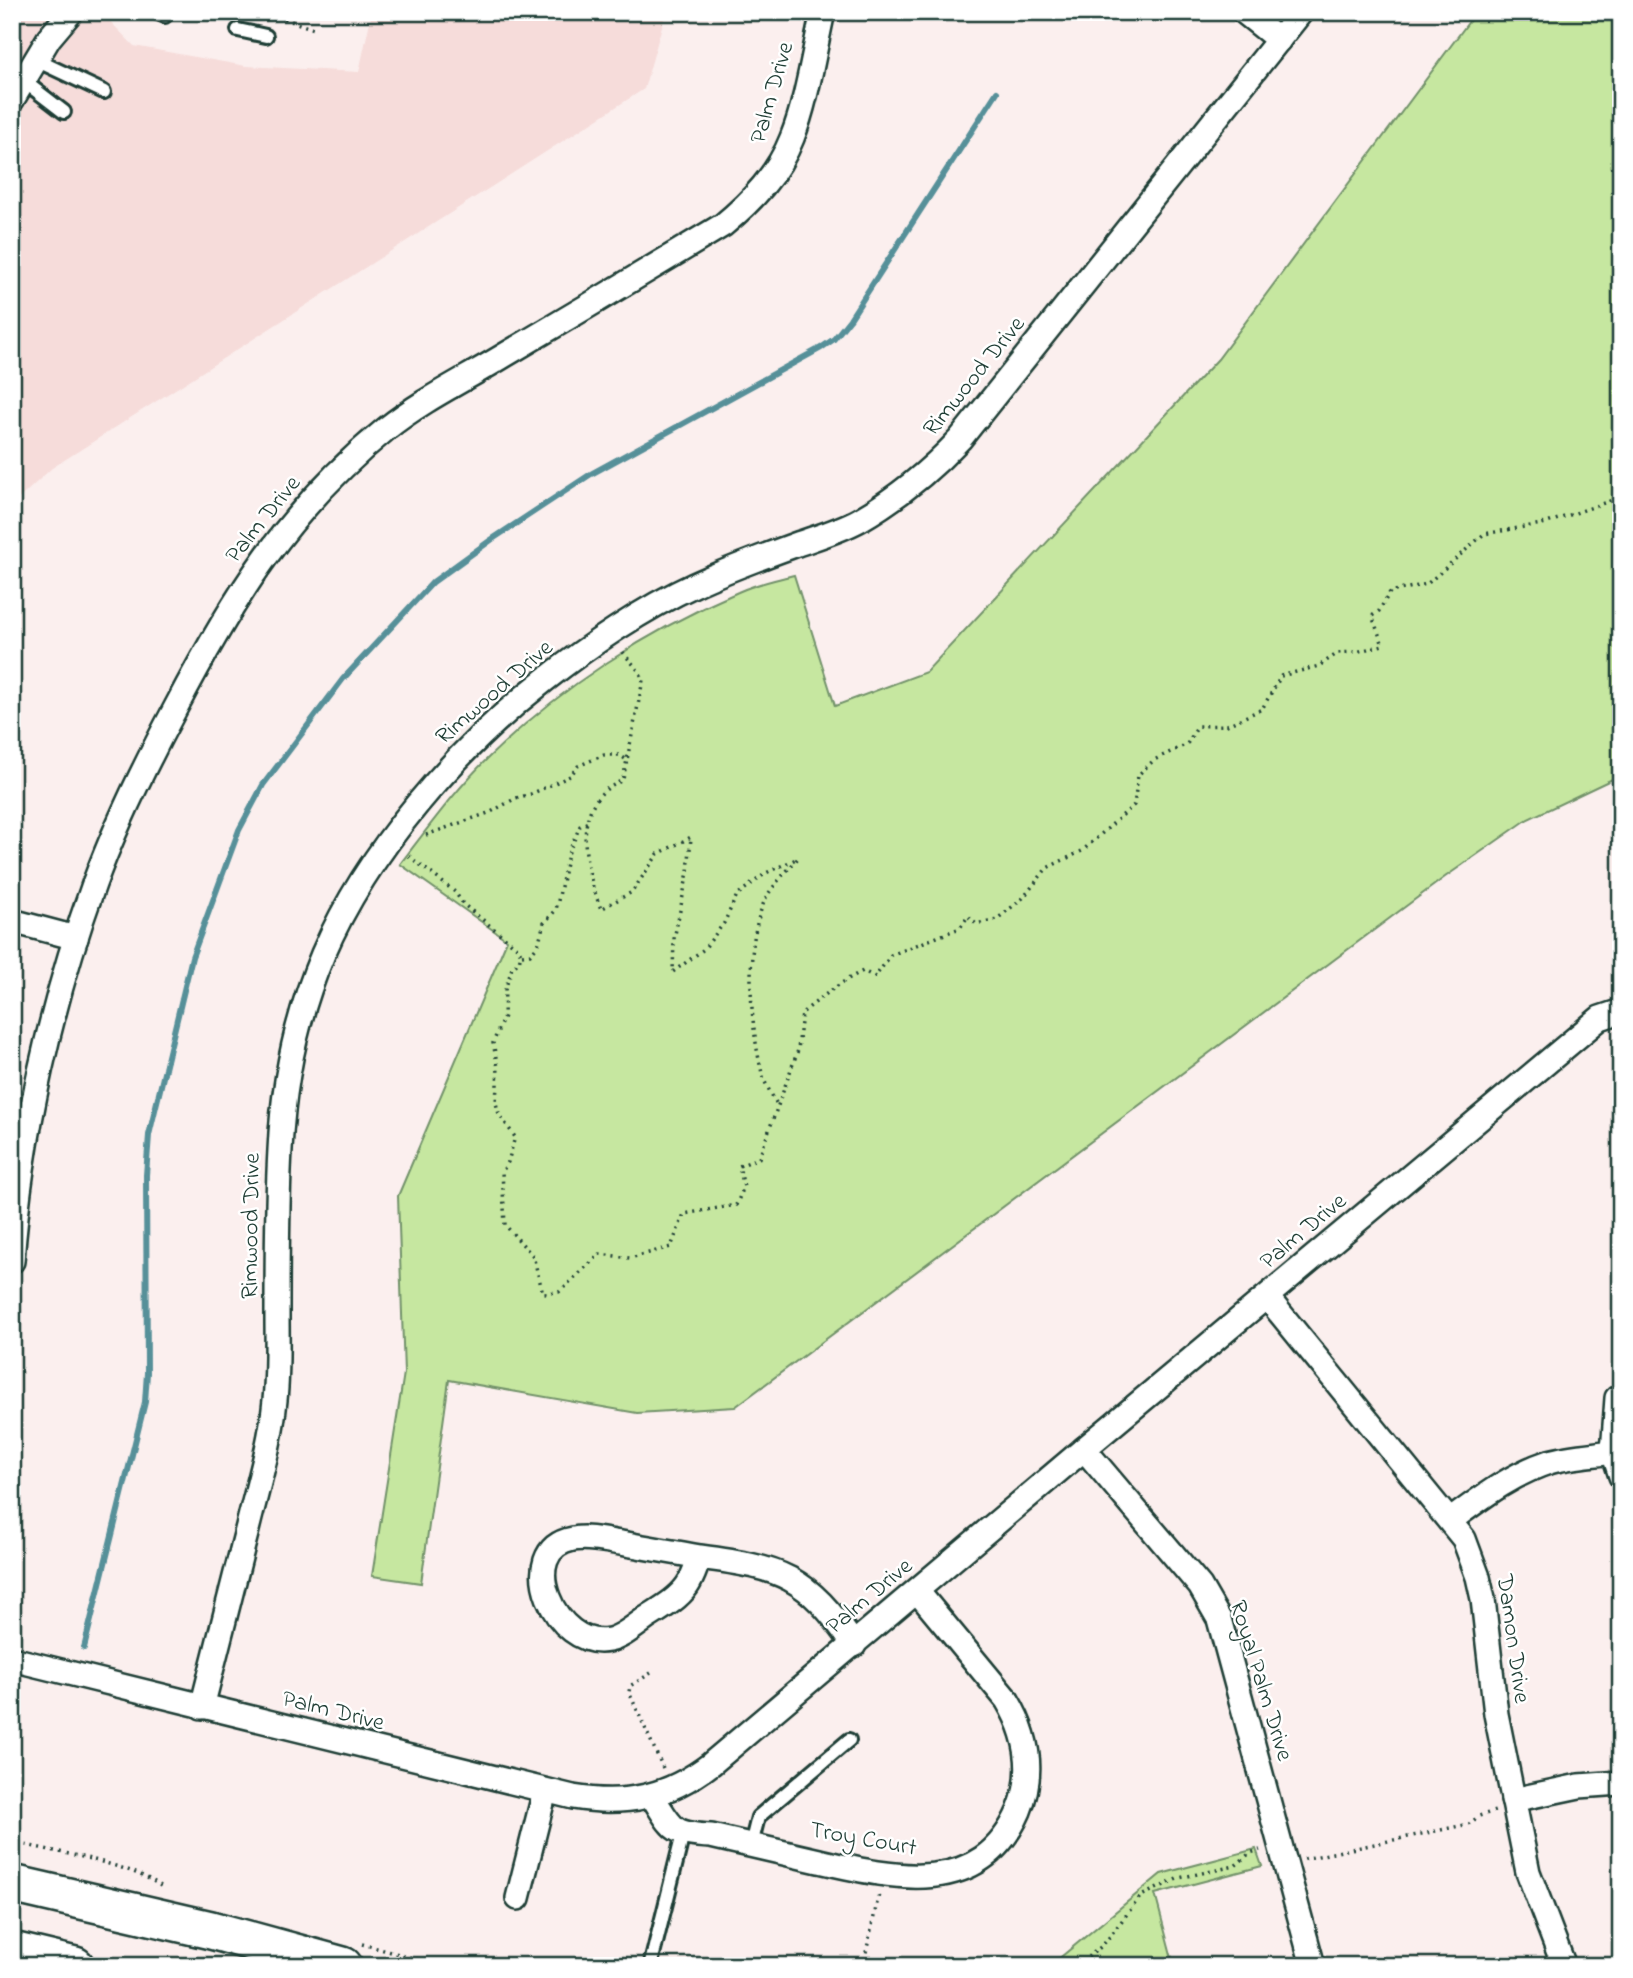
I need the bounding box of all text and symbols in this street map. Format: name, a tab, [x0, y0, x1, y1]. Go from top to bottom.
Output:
street label: Palm Drive	[742, 38, 804, 148]
street label: Rimwood Drive	[915, 309, 1035, 445]
street label: Palm Drive	[218, 468, 311, 571]
street label: Rimwood Drive	[428, 632, 562, 754]
street label: Rimwood Drive	[233, 1152, 271, 1299]
street label: Palm Drive	[1253, 1185, 1355, 1279]
street label: Palm Drive	[819, 1550, 921, 1644]
street label: Damon Drive	[1486, 1571, 1538, 1706]
street label: Royal Palm Drive	[1218, 1596, 1301, 1766]
street label: Palm Drive	[278, 1682, 388, 1742]
street label: Troy Court	[807, 1813, 919, 1868]

